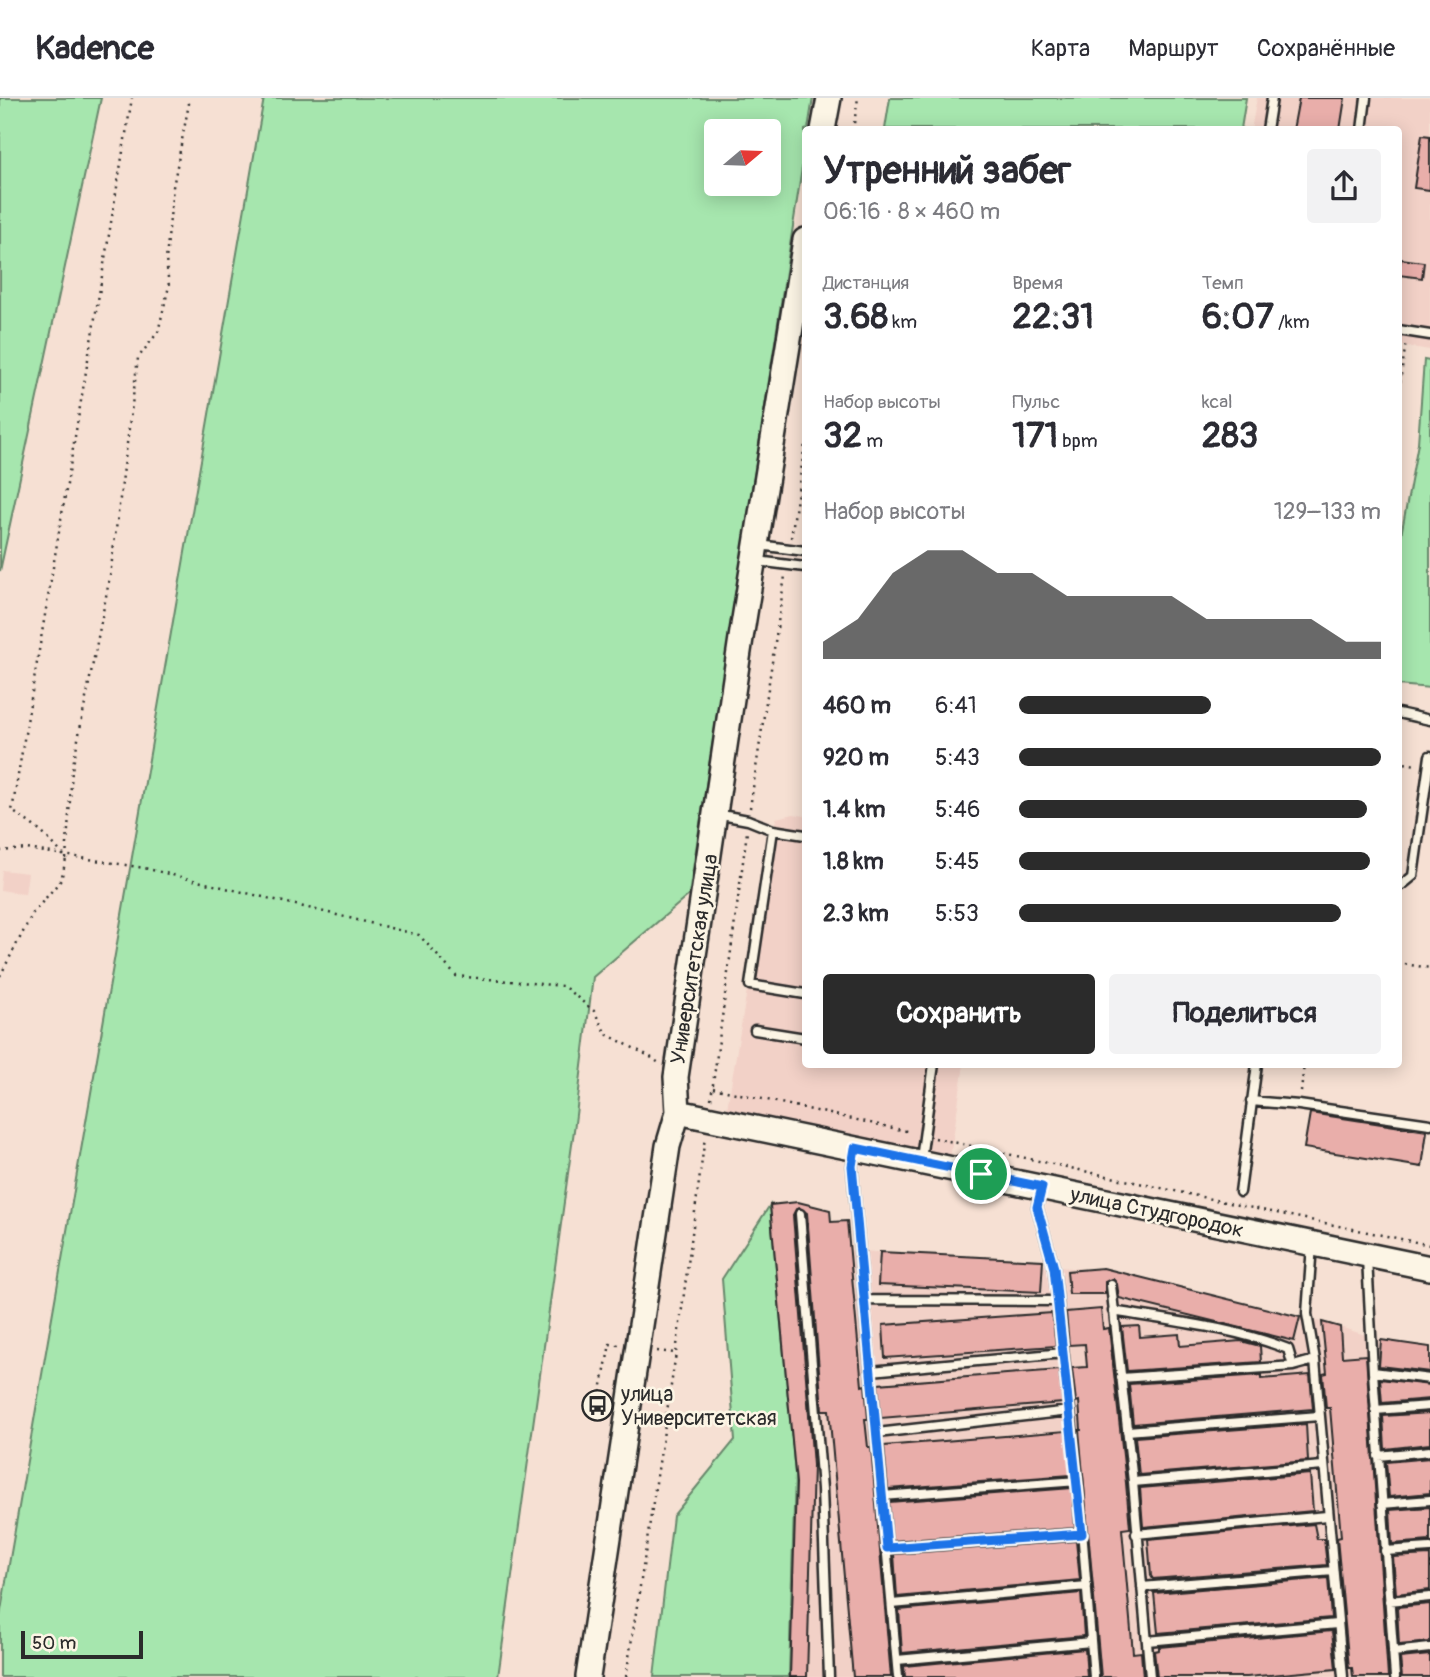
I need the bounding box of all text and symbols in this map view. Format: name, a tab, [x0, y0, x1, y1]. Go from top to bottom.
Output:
text: Kadence	[35, 28, 154, 69]
text: Карта	[1031, 34, 1090, 63]
text: Маршрут	[1128, 34, 1219, 63]
text: Сохранённые	[1257, 34, 1395, 63]
north arrow	[704, 119, 780, 196]
map controls	[704, 119, 781, 196]
text: Утренний забег	[823, 147, 1071, 195]
button: share	[1307, 149, 1381, 223]
text: 06:16 · 8 × 460 m	[823, 197, 1000, 226]
text: Дистанция	[823, 271, 909, 295]
text: Время	[1012, 271, 1063, 295]
text: Темп	[1202, 271, 1244, 295]
text: 3.68	[823, 295, 888, 339]
text: 22:31	[1012, 295, 1094, 339]
text: 6:07	[1202, 295, 1274, 339]
text: km	[888, 310, 917, 334]
text: /km	[1274, 310, 1310, 334]
text: Набор высоты	[823, 390, 941, 414]
text: Пульс	[1012, 390, 1060, 414]
text: kcal	[1202, 390, 1233, 414]
text: 32	[823, 414, 862, 458]
text: 171	[1012, 414, 1058, 458]
text: 283	[1202, 414, 1258, 458]
text: m	[862, 429, 883, 453]
text: bpm	[1058, 429, 1098, 453]
text: Набор высоты	[823, 497, 965, 526]
text: 129–133 m	[1274, 497, 1381, 526]
text: 460 m	[823, 691, 891, 720]
text: 6:41	[935, 691, 977, 720]
text: 920 m	[823, 743, 889, 772]
text: 5:43	[935, 743, 980, 772]
text: 1.4 km	[823, 795, 885, 824]
text: 5:46	[935, 795, 980, 824]
text: 1.8 km	[823, 847, 884, 876]
text: 5:45	[935, 847, 979, 876]
street label: Университетская улица	[665, 852, 724, 1066]
text: 2.3 km	[823, 899, 889, 928]
text: 5:53	[935, 899, 979, 928]
button: Сохранить	[823, 974, 1095, 1054]
button: Поделиться	[1109, 974, 1381, 1054]
pin	[951, 1144, 1011, 1204]
icon: arrive	[962, 1155, 1000, 1193]
street label: улица Студгородок	[1067, 1181, 1246, 1244]
place label: улица Университетская	[620, 1381, 777, 1432]
bus stop icon: улица Университетская	[581, 1389, 615, 1423]
scale bar	[21, 1628, 144, 1660]
text: 50 m	[32, 1631, 76, 1655]

